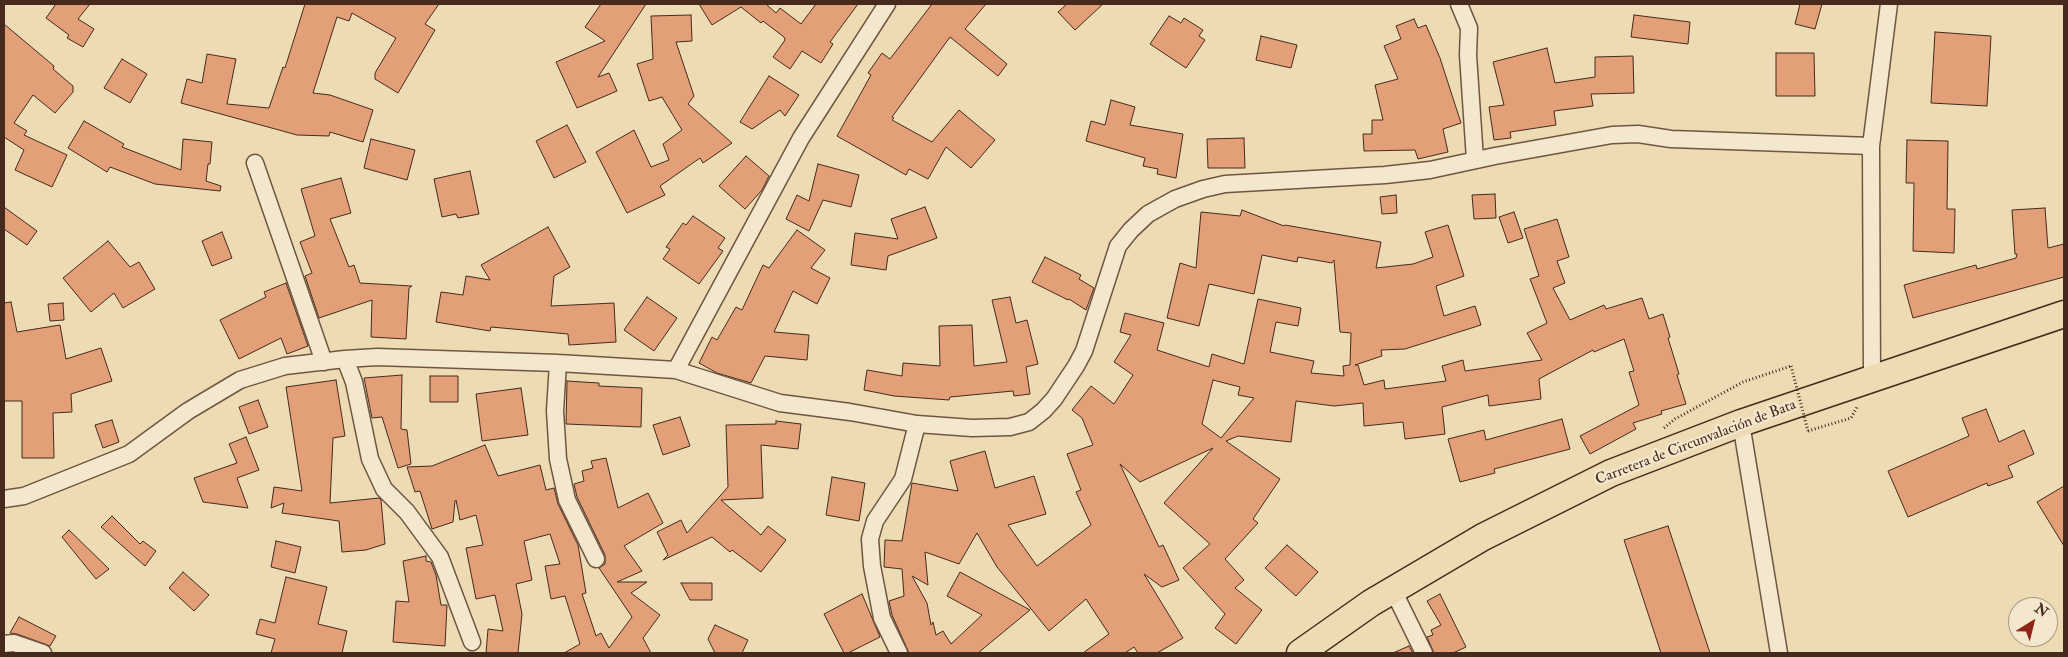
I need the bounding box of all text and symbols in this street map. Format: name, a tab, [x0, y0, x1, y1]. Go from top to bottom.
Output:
street label: Carretera de Circunvalación de Bata	[1593, 396, 1799, 490]
north arrow	[2008, 597, 2058, 647]
text: N	[2031, 600, 2052, 621]

